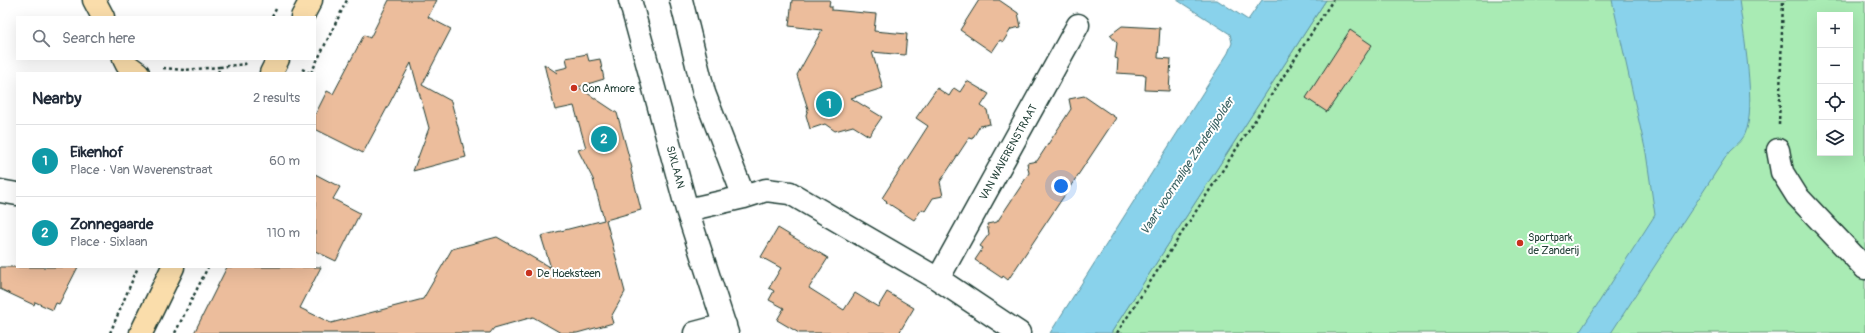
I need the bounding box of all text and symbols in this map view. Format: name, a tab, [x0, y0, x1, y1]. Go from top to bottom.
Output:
map controls	[1817, 12, 1853, 156]
button: +	[1817, 12, 1853, 48]
search box	[16, 16, 316, 60]
icon: search	[30, 27, 52, 49]
text: Search here	[62, 29, 135, 48]
button: −	[1817, 48, 1853, 84]
place label: Con Amore	[582, 82, 635, 95]
marker: Con Amore	[569, 83, 579, 93]
button: locate	[1817, 84, 1853, 120]
text: Nearby	[32, 88, 81, 109]
pin: 1	[816, 89, 842, 119]
text: 2 results	[253, 90, 300, 106]
water label: Vaart voormalige Zanderijpolder	[1137, 93, 1239, 238]
street label: VAN WAVERENSTRAAT	[977, 102, 1040, 202]
button: layers	[1817, 120, 1853, 156]
pin: 2	[591, 124, 617, 154]
text: Eikenhof	[70, 143, 124, 162]
street label: SIXLAAN	[664, 144, 687, 190]
text: 1	[42, 153, 48, 169]
text: 60 m	[269, 153, 300, 169]
text: Place · Van Waverenstraat	[70, 162, 212, 178]
your location	[1051, 176, 1071, 196]
text: Zonnegaarde	[70, 215, 153, 234]
text: 2	[41, 225, 49, 241]
text: 110 m	[267, 225, 300, 241]
place label: Sportpark de Zanderij	[1528, 231, 1579, 257]
text: Place · Sixlaan	[70, 234, 148, 250]
marker: Sportpark de Zanderij	[1515, 238, 1525, 248]
place label: De Hoeksteen	[537, 267, 601, 280]
marker: De Hoeksteen	[524, 268, 534, 278]

